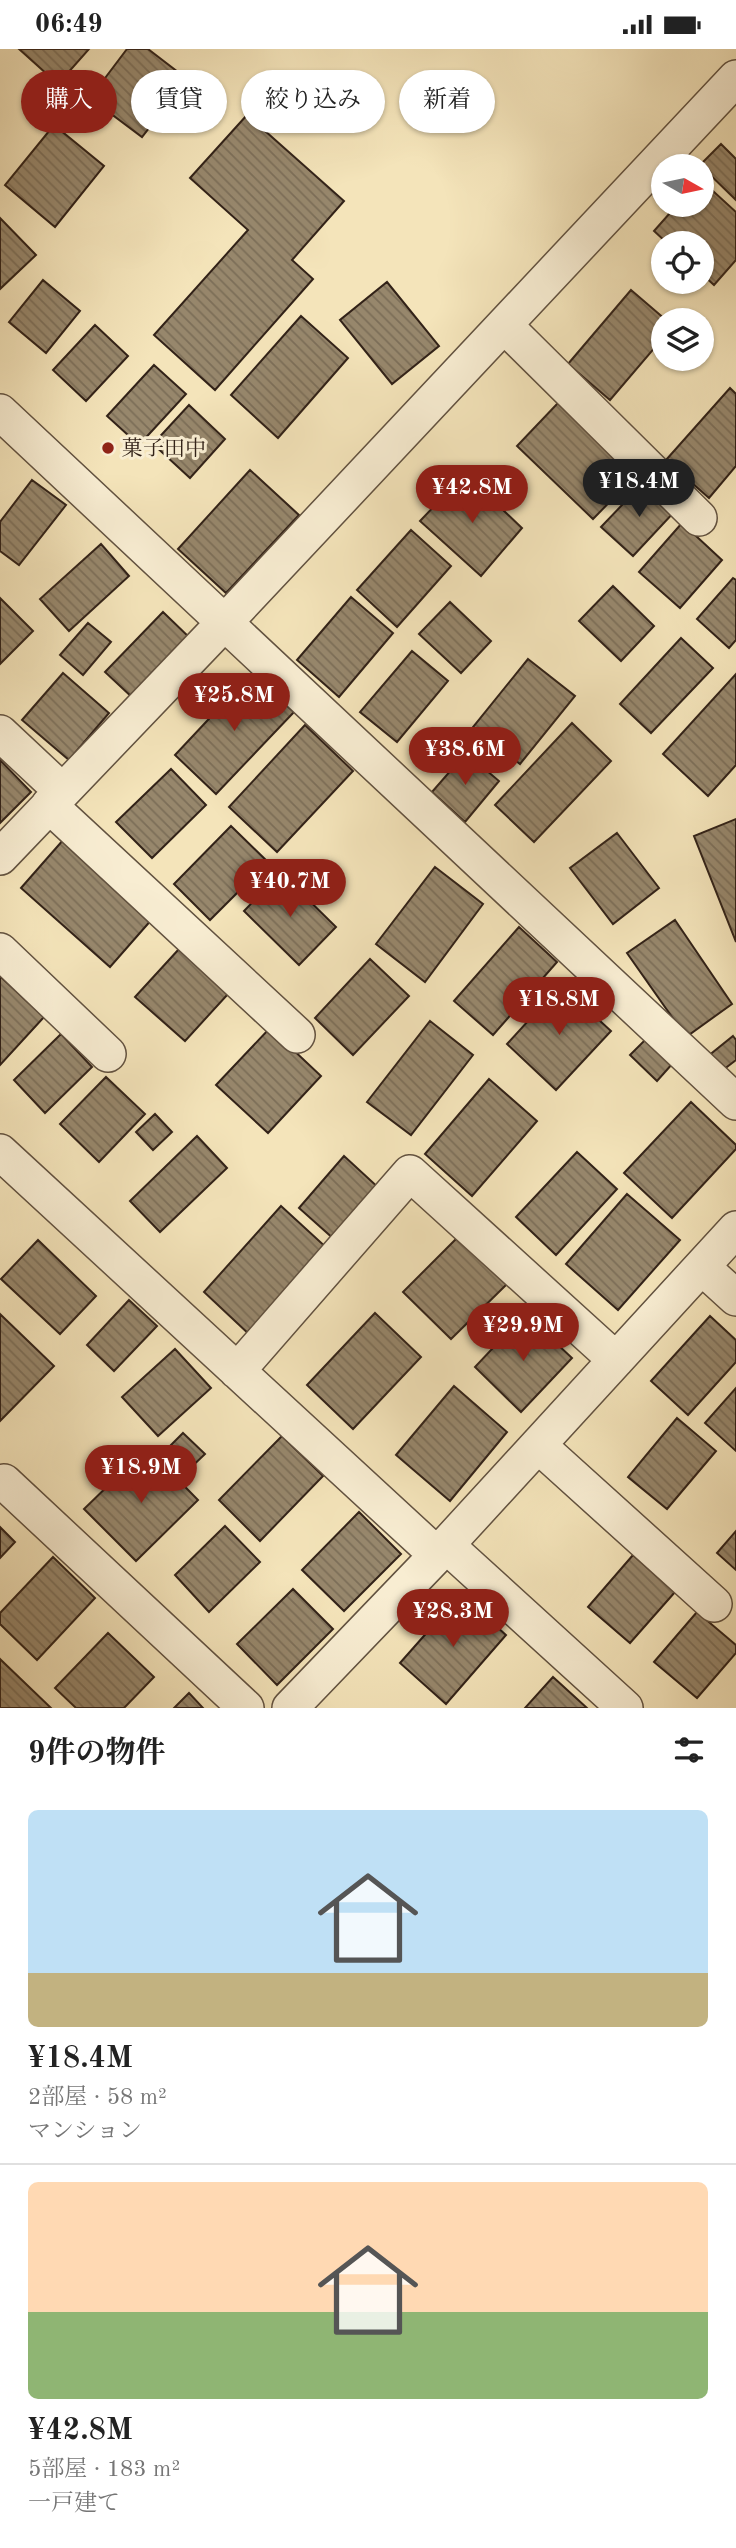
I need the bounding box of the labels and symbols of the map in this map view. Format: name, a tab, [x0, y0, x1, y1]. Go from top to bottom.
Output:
north arrow	[651, 154, 714, 217]
place label: 菓子田中	[122, 437, 206, 460]
marker: 菓子田中	[100, 440, 116, 456]
pin: ¥18.4M	[582, 459, 696, 519]
pin: ¥42.8M	[415, 465, 529, 525]
pin: ¥25.8M	[177, 673, 291, 733]
pin: ¥38.6M	[408, 727, 522, 787]
pin: ¥40.7M	[233, 859, 347, 919]
pin: ¥18.8M	[502, 977, 616, 1037]
pin: ¥29.9M	[466, 1303, 580, 1363]
pin: ¥18.9M	[84, 1445, 198, 1505]
pin: ¥28.3M	[396, 1589, 510, 1649]

